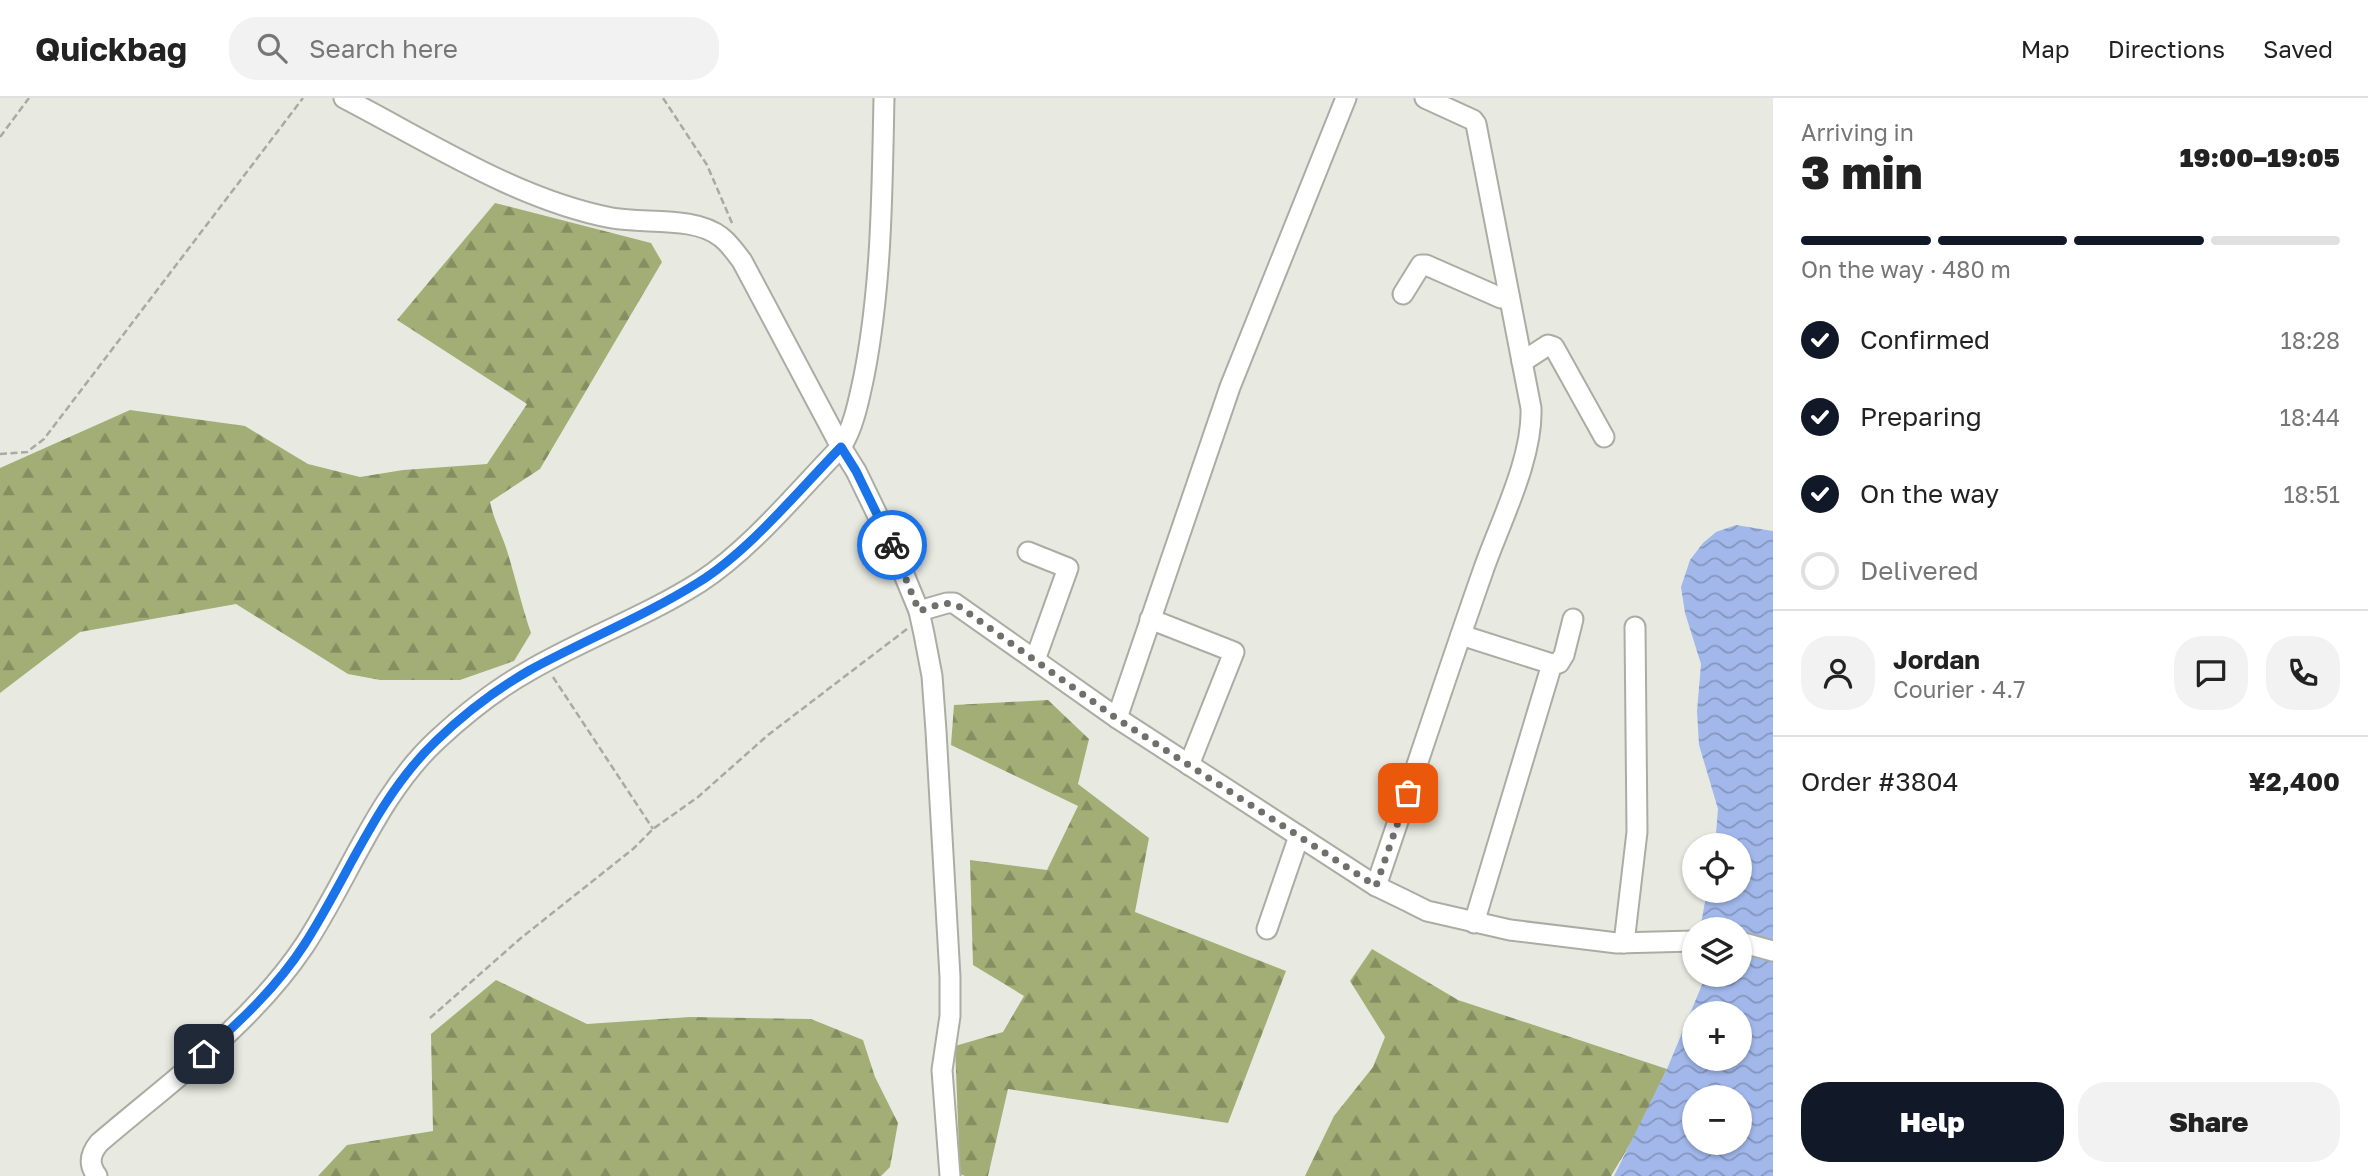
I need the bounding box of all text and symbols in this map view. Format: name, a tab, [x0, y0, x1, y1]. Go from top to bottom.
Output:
search box	[229, 17, 719, 80]
text: Quickbag	[35, 29, 187, 68]
icon: search	[253, 29, 291, 67]
text: Search here	[309, 33, 458, 64]
text: Map	[2021, 34, 2070, 63]
text: Directions	[2108, 34, 2225, 63]
text: Saved	[2263, 34, 2333, 63]
text: Arriving in	[1801, 118, 1914, 146]
text: 19:00–19:05	[2180, 142, 2340, 173]
text: 3 min	[1801, 144, 1923, 199]
text: On the way · 480 m	[1801, 255, 2011, 283]
icon: check	[1801, 321, 1839, 359]
text: Confirmed	[1860, 324, 1990, 355]
text: 18:28	[2281, 326, 2340, 354]
icon: check	[1801, 398, 1839, 436]
text: Preparing	[1860, 401, 1982, 432]
text: 18:44	[2280, 403, 2340, 431]
icon: check	[1801, 475, 1839, 513]
text: On the way	[1860, 478, 1999, 509]
text: 18:51	[2283, 480, 2340, 508]
courier	[857, 510, 927, 580]
icon: bike	[873, 526, 911, 564]
text: Delivered	[1860, 555, 1979, 586]
button: person	[1801, 636, 1875, 710]
button: chat	[2174, 636, 2248, 710]
button: phone	[2266, 636, 2340, 710]
text: Jordan	[1893, 644, 1980, 675]
text: Courier · 4.7	[1893, 675, 2025, 703]
pin	[1378, 763, 1438, 823]
text: Order #3804	[1801, 766, 1959, 797]
text: ¥2,400	[2249, 766, 2340, 797]
icon: bag	[1389, 774, 1427, 812]
map controls	[1682, 833, 1752, 1155]
button: locate	[1682, 833, 1752, 903]
button: layers	[1682, 917, 1752, 987]
button: +	[1682, 1001, 1752, 1071]
pin	[174, 1024, 234, 1084]
icon: home	[185, 1035, 223, 1073]
button: Help	[1801, 1082, 2064, 1162]
button: Share	[2078, 1082, 2340, 1162]
button: −	[1682, 1085, 1752, 1155]

